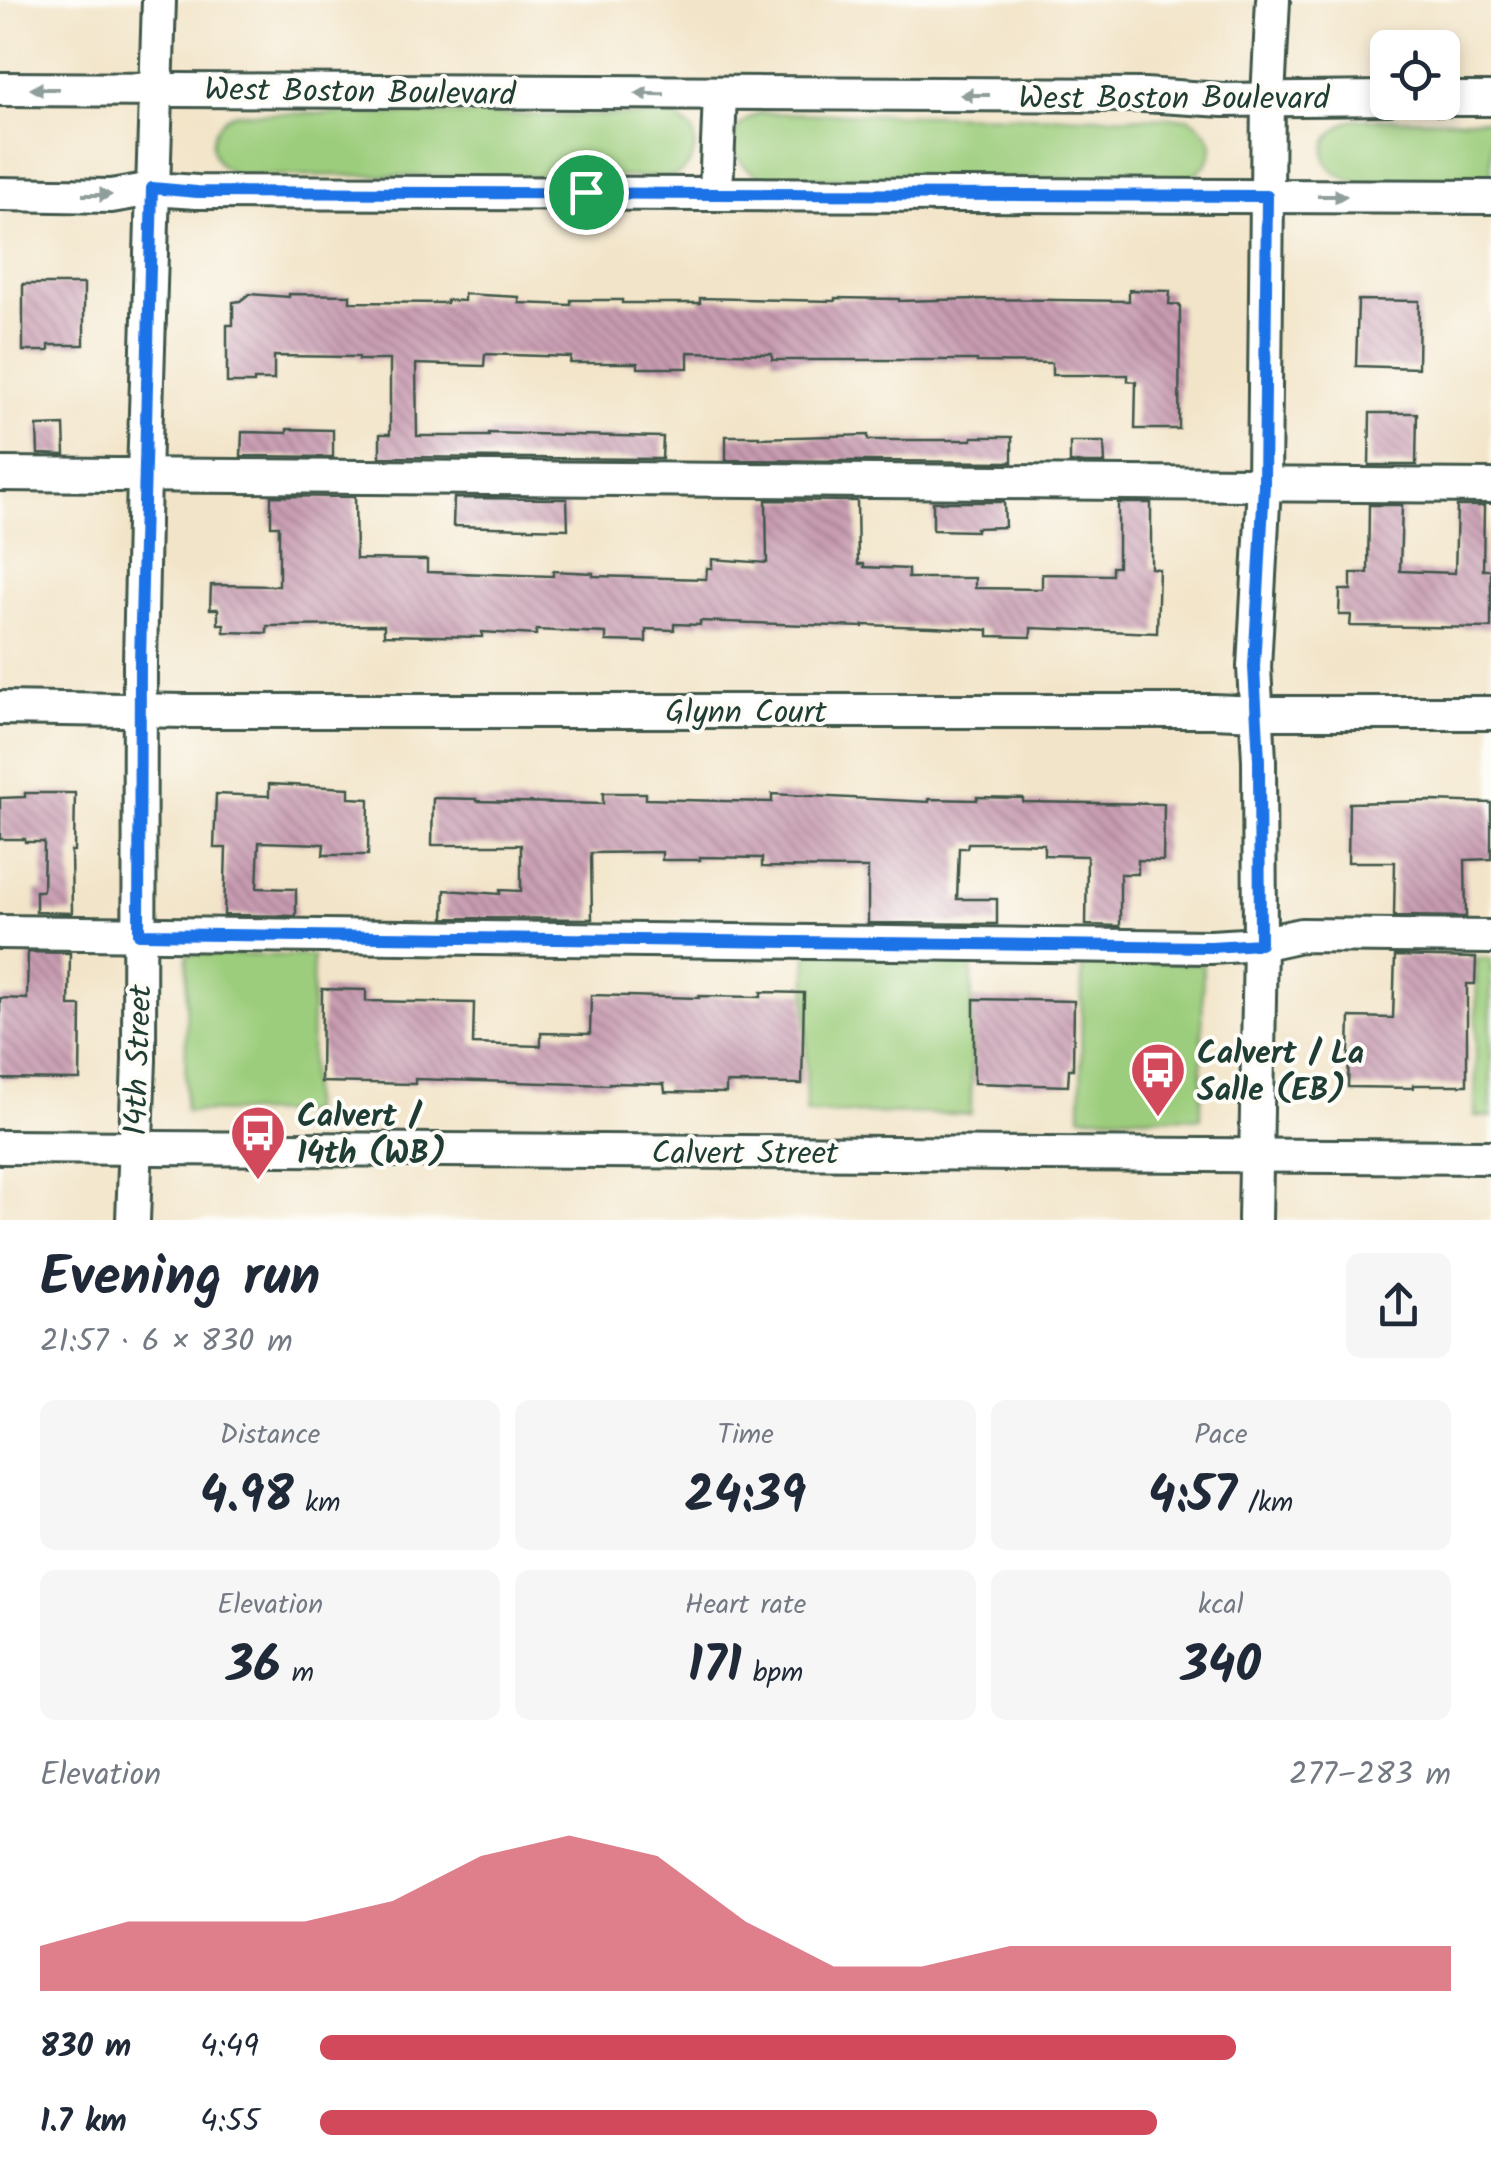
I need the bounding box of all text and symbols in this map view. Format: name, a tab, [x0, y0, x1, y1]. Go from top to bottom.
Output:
map controls	[1370, 30, 1460, 120]
button: locate	[1370, 30, 1460, 120]
street label: West Boston Boulevard	[204, 65, 517, 122]
street label: West Boston Boulevard	[1018, 74, 1331, 125]
one-way arrow	[29, 81, 61, 97]
one-way arrow	[634, 85, 666, 101]
one-way arrow	[959, 87, 991, 103]
pin	[544, 150, 629, 235]
icon: arrive	[559, 165, 614, 220]
one-way arrow	[82, 187, 114, 203]
one-way arrow	[1316, 188, 1348, 204]
street label: Glynn Court	[665, 688, 827, 739]
street label: 14th Street	[111, 983, 168, 1137]
place label: Calvert / La Salle (EB)	[1197, 1029, 1364, 1117]
bus stop icon: Calvert / La Salle (EB)	[1128, 1040, 1188, 1119]
place label: Calvert / 14th (WB)	[297, 1092, 446, 1180]
bus stop icon: Calvert / 14th (WB)	[228, 1103, 288, 1182]
street label: Calvert Street	[652, 1129, 839, 1180]
text: Evening run	[40, 1236, 320, 1323]
button: share	[1346, 1253, 1451, 1358]
text: 21:57 · 6 × 830 m	[40, 1317, 293, 1368]
text: Distance	[220, 1413, 320, 1458]
text: Time	[717, 1413, 774, 1458]
text: Pace	[1194, 1413, 1248, 1458]
text: 4.98	[200, 1458, 294, 1538]
text: 24:39	[685, 1458, 806, 1538]
text: 4:57	[1148, 1458, 1237, 1538]
text: km	[294, 1481, 340, 1526]
text: /km	[1237, 1481, 1293, 1526]
text: Elevation	[217, 1583, 323, 1628]
text: Heart rate	[685, 1583, 806, 1628]
text: kcal	[1198, 1583, 1244, 1628]
text: 36	[226, 1628, 281, 1708]
text: 171	[688, 1628, 742, 1708]
text: 340	[1181, 1628, 1261, 1708]
text: m	[281, 1651, 314, 1696]
text: bpm	[742, 1651, 803, 1696]
text: Elevation	[40, 1750, 161, 1801]
text: 277–283 m	[1289, 1750, 1451, 1801]
text: 830 m	[40, 2022, 131, 2073]
text: 4:49	[200, 2022, 259, 2073]
text: 1.7 km	[40, 2097, 127, 2148]
text: 4:55	[200, 2097, 260, 2148]

